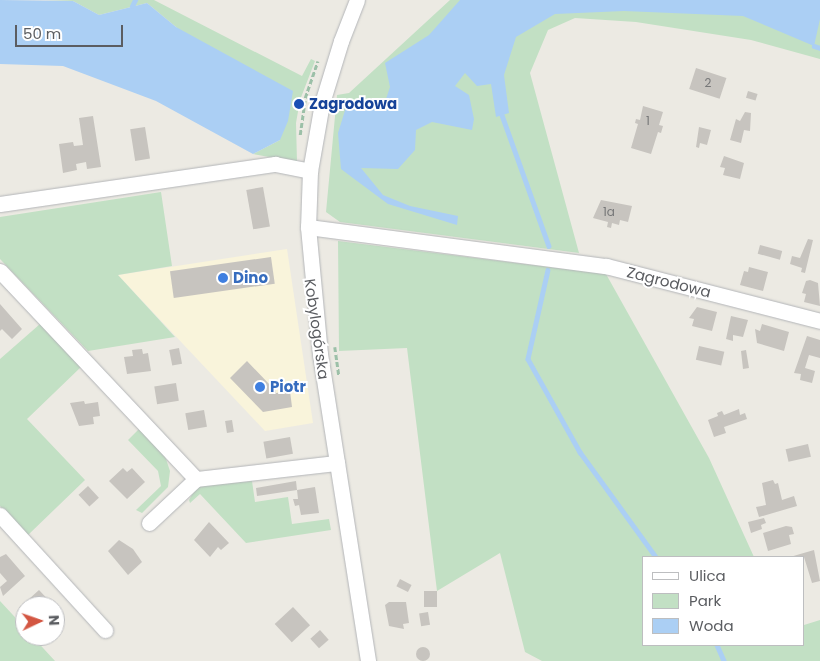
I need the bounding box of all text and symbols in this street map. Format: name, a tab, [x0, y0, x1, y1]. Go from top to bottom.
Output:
scale bar	[18, 15, 125, 47]
text: 50 m	[23, 23, 61, 44]
house number: 2	[705, 76, 711, 90]
place label: Zagrodowa	[309, 95, 397, 113]
marker: Zagrodowa	[293, 98, 305, 110]
house number: 1	[646, 114, 650, 128]
house number: 1a	[603, 205, 615, 219]
street label: Zagrodowa	[625, 263, 713, 301]
place label: Dino	[233, 269, 268, 287]
marker: Dino	[217, 272, 229, 284]
street label: Kobylogórska	[301, 277, 333, 381]
place label: Piotr	[270, 378, 306, 396]
marker: Piotr	[254, 381, 266, 393]
legend	[642, 556, 805, 646]
text: Ulica	[689, 565, 726, 586]
text: Park	[689, 590, 721, 611]
north arrow	[15, 596, 65, 646]
text: N	[44, 614, 64, 626]
text: Woda	[689, 615, 734, 636]

